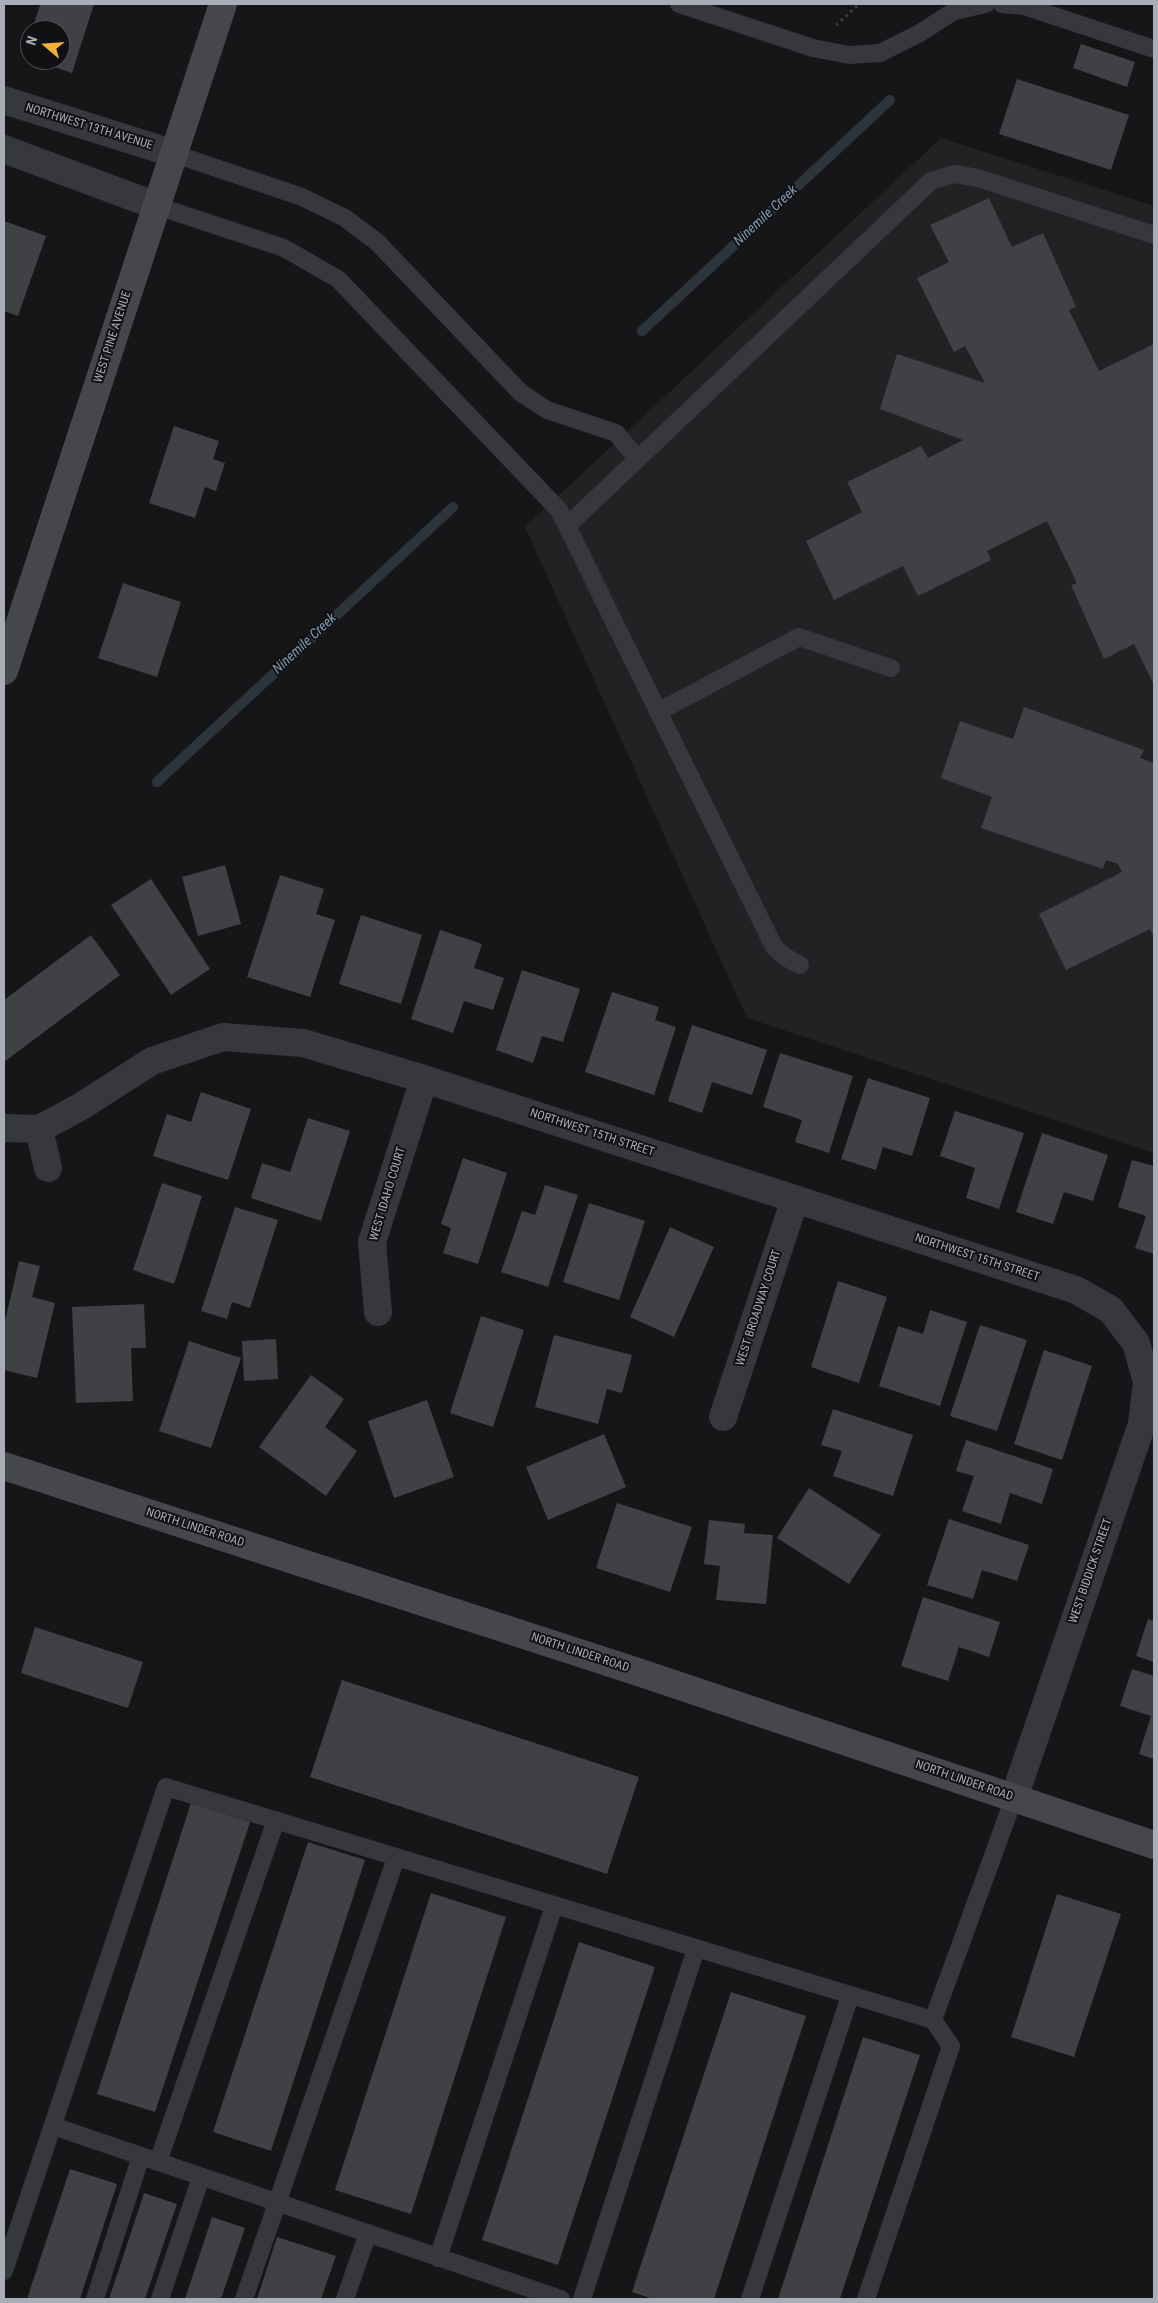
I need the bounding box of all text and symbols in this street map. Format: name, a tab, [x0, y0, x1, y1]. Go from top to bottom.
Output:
north arrow	[20, 20, 70, 70]
text: N	[23, 34, 41, 47]
street label: NORTHWEST 13TH AVENUE	[24, 101, 154, 153]
water label: Ninemile Creek	[731, 182, 801, 250]
street label: WEST PINE AVENUE	[91, 289, 135, 385]
water label: Ninemile Creek	[270, 610, 340, 678]
street label: NORTHWEST 15TH STREET	[528, 1106, 656, 1160]
street label: WEST IDAHO COURT	[367, 1145, 409, 1243]
street label: NORTHWEST 15TH STREET	[913, 1231, 1041, 1285]
street label: WEST BROADWAY COURT	[733, 1248, 785, 1368]
street label: NORTH LINDER ROAD	[144, 1505, 246, 1551]
street label: WEST BIDDICK STREET	[1066, 1517, 1116, 1625]
street label: NORTH LINDER ROAD	[529, 1630, 631, 1676]
street label: NORTH LINDER ROAD	[913, 1758, 1015, 1804]

